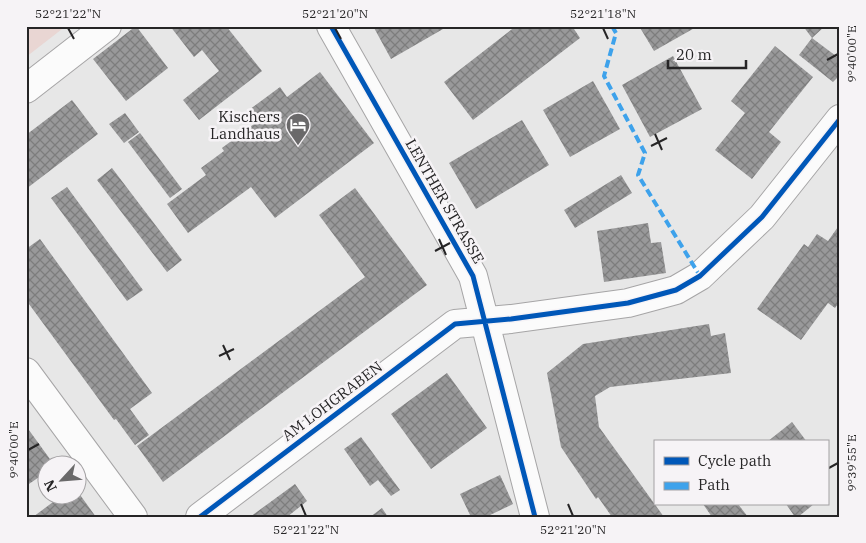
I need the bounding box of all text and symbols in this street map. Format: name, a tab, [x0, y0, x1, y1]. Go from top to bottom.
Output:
text: 52°21'22"N	[35, 6, 101, 21]
text: 52°21'20"N	[302, 6, 368, 21]
text: 52°21'18"N	[570, 6, 636, 21]
text: 9°40'00"E	[844, 25, 859, 83]
scale bar	[668, 38, 746, 70]
text: 20 m	[676, 45, 712, 64]
place label: Kischers Landhaus	[210, 107, 280, 143]
hotel icon: Kischers Landhaus	[285, 112, 311, 146]
street label: LENTHER STRASSE	[402, 135, 488, 267]
street label: AM LOHGRABEN	[278, 357, 386, 445]
text: 9°40'00"E	[6, 421, 21, 479]
text: 9°39'55"E	[844, 434, 859, 492]
legend	[654, 440, 828, 506]
text: Cycle path	[698, 451, 771, 470]
north arrow	[38, 456, 88, 506]
text: Path	[698, 475, 730, 494]
text: N	[40, 477, 61, 495]
text: 52°21'22"N	[273, 522, 339, 537]
text: 52°21'20"N	[540, 522, 606, 537]

